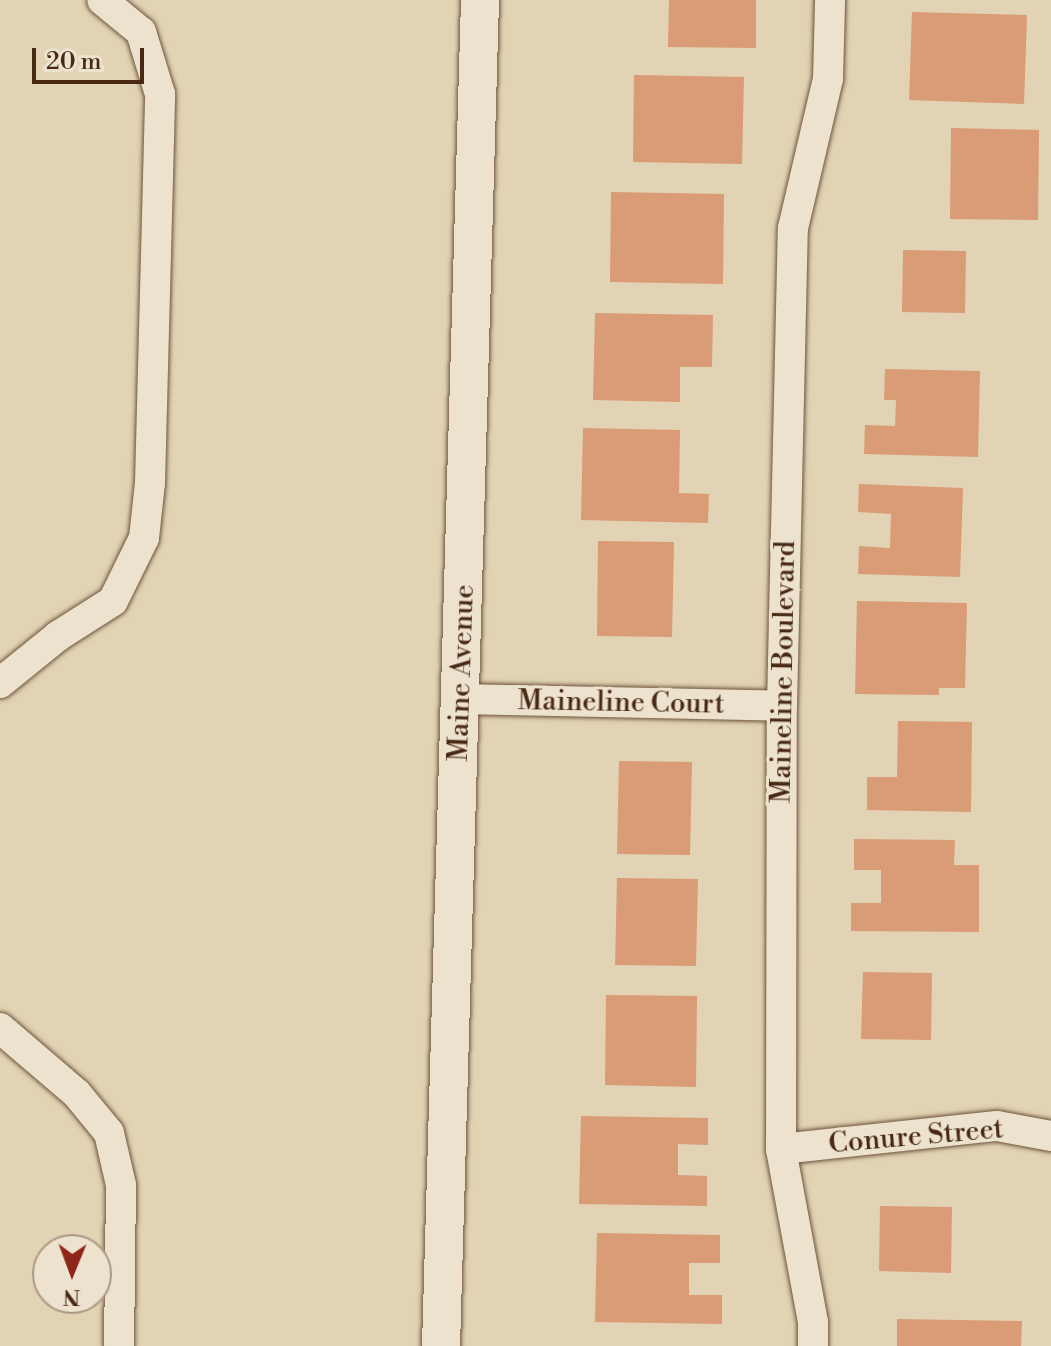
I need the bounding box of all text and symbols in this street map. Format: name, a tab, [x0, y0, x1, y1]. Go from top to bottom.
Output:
scale bar	[36, 32, 148, 82]
text: 20 m	[46, 47, 102, 77]
street label: Maineline Boulevard	[765, 540, 803, 804]
street label: Maine Avenue	[442, 584, 482, 762]
street label: Maineline Court	[517, 684, 725, 722]
street label: Conure Street	[827, 1113, 1005, 1161]
north arrow	[32, 1234, 112, 1314]
text: N	[63, 1283, 81, 1310]

